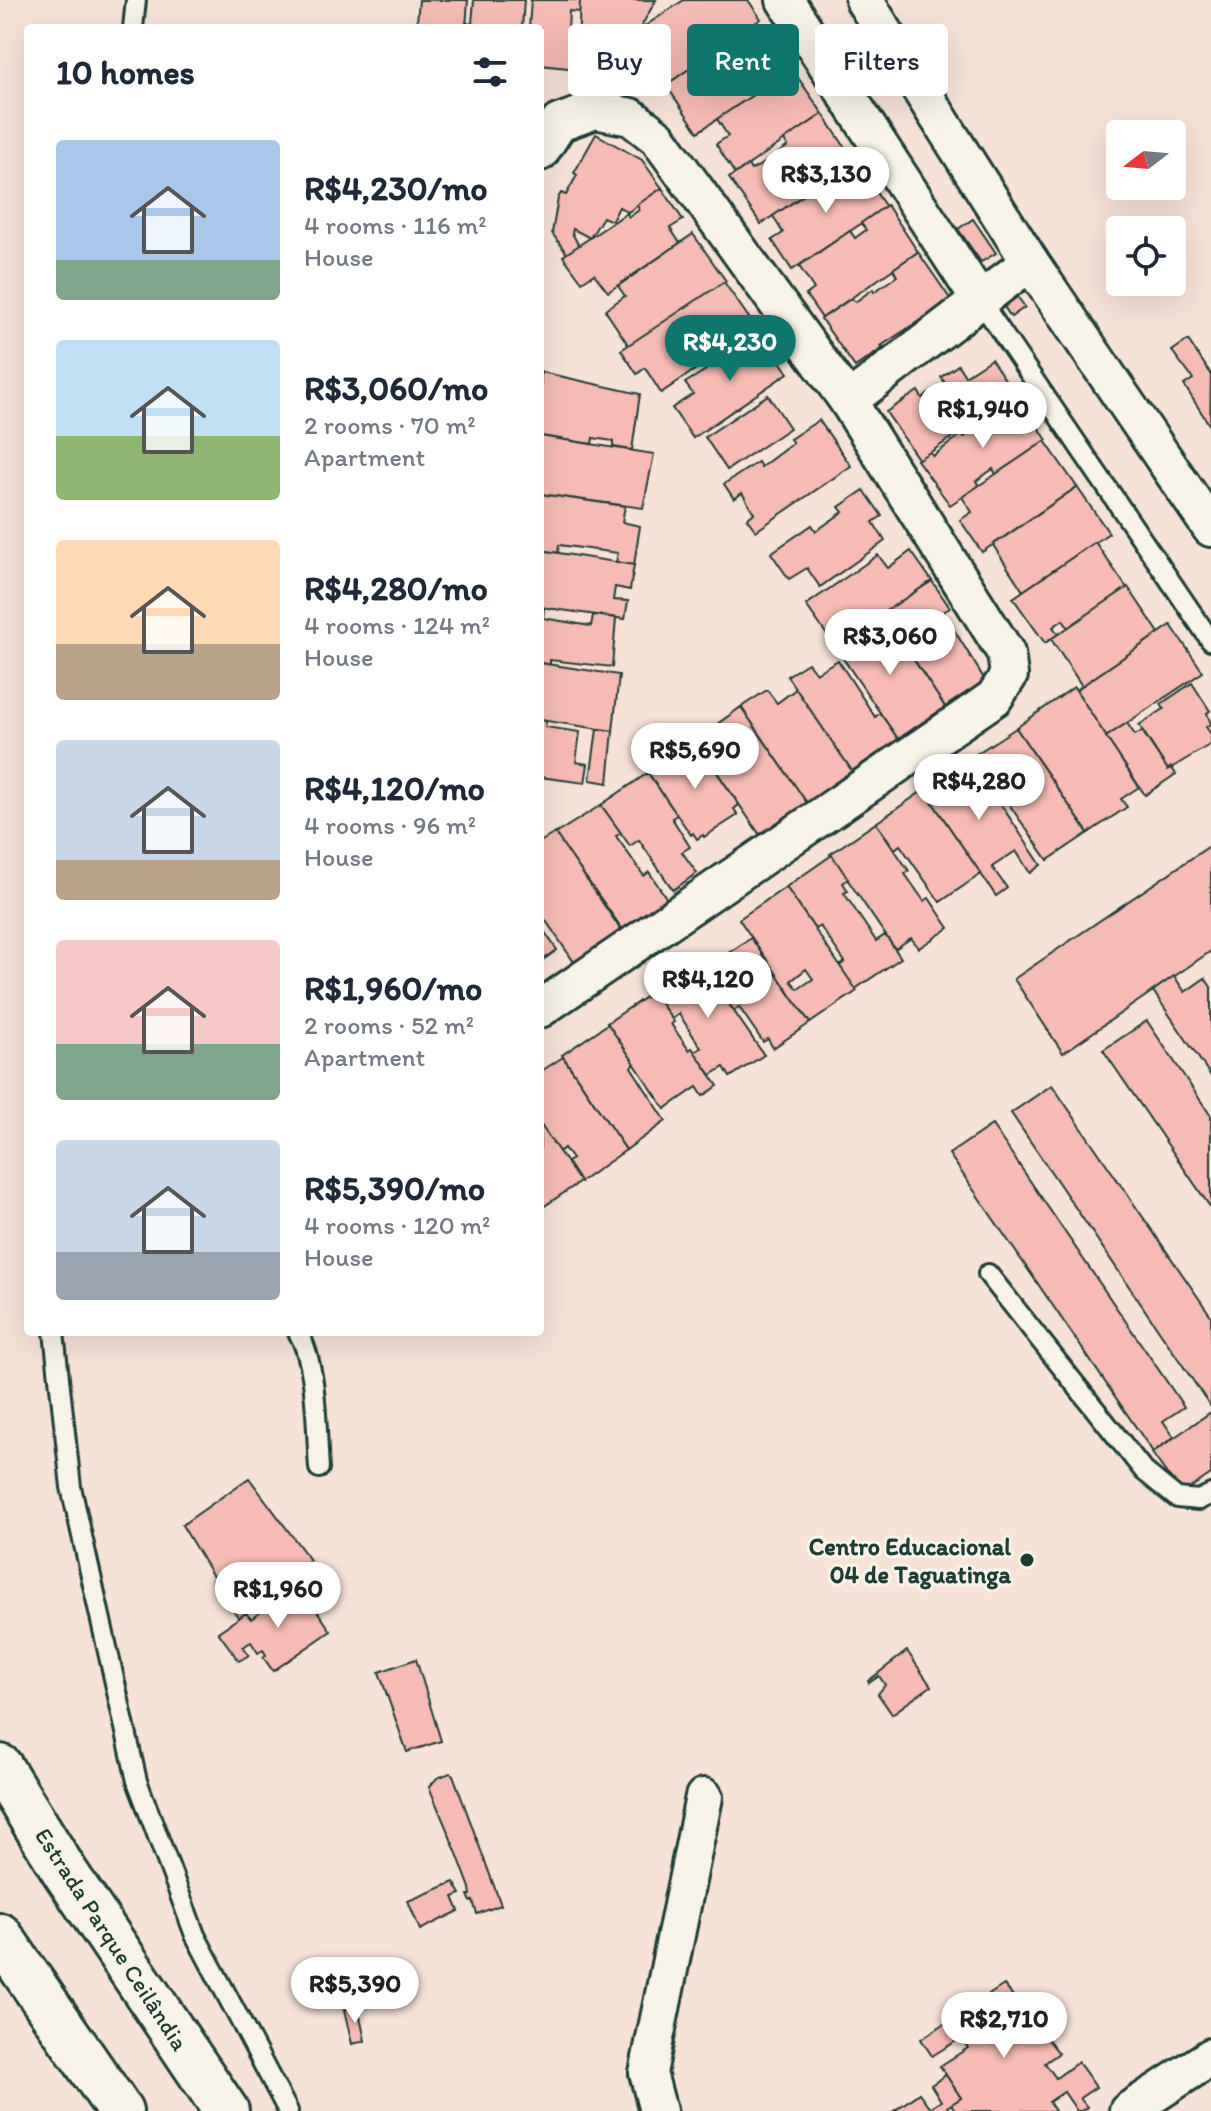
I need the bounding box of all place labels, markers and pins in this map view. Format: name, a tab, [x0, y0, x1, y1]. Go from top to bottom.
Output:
pin: R$3,130	[752, 147, 900, 215]
pin: R$4,230	[656, 315, 804, 383]
pin: R$1,940	[909, 382, 1057, 450]
pin: R$3,060	[816, 609, 964, 677]
pin: R$5,690	[621, 723, 769, 791]
pin: R$4,280	[905, 754, 1053, 822]
pin: R$4,120	[634, 952, 782, 1020]
place label: Centro Educacional 04 de Taguatinga	[809, 1532, 1012, 1590]
marker: Centro Educacional 04 de Taguatinga	[1018, 1551, 1036, 1569]
pin: R$1,960	[204, 1562, 352, 1630]
pin: R$5,390	[281, 1957, 429, 2025]
pin: R$2,710	[930, 1992, 1078, 2060]

